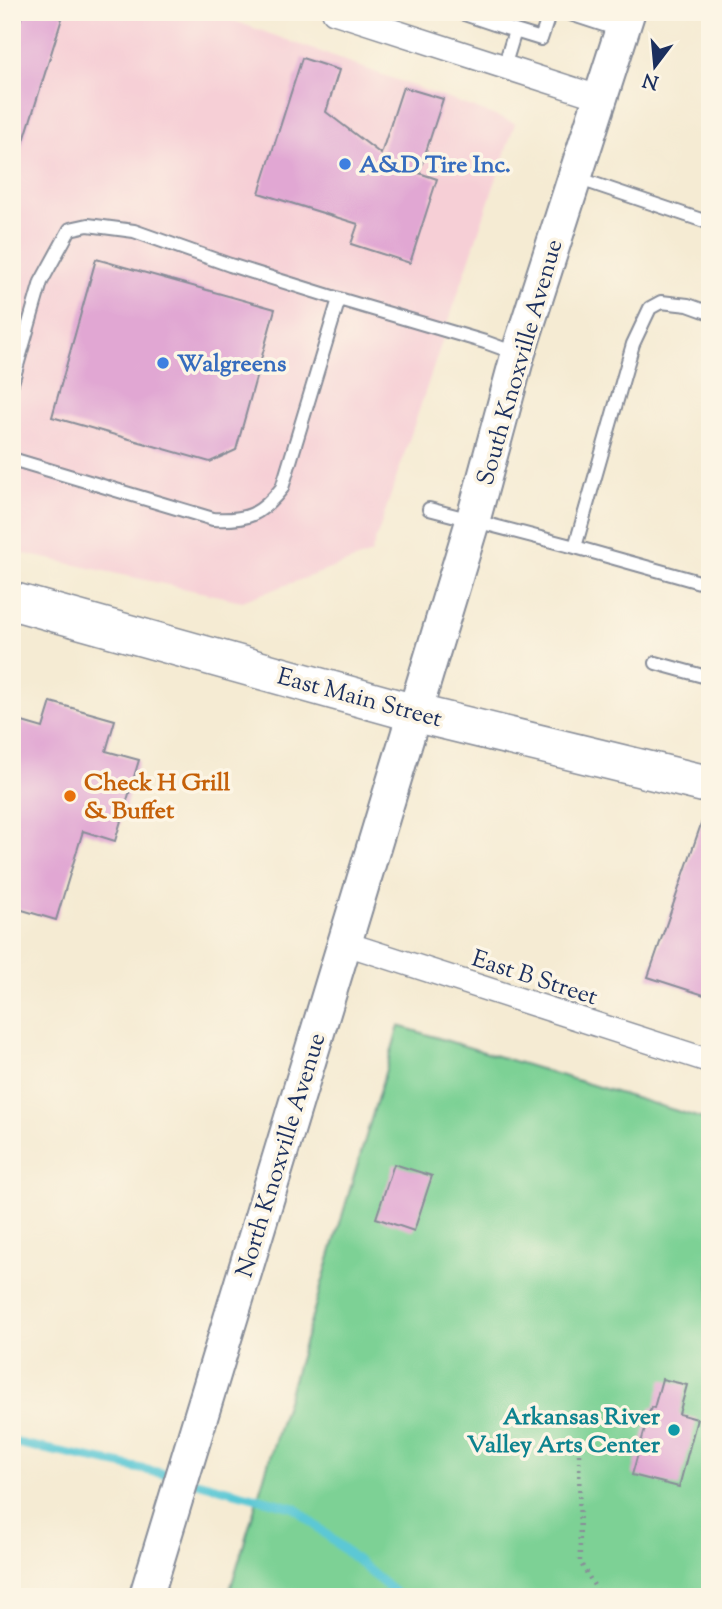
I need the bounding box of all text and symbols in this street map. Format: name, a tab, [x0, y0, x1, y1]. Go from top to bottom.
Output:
north arrow	[620, 32, 690, 102]
text: N	[640, 65, 662, 95]
place label: A&D Tire Inc.	[359, 149, 511, 183]
marker: A&D Tire Inc.	[337, 156, 353, 172]
street label: South Knoxville Avenue	[470, 236, 572, 490]
place label: Walgreens	[177, 348, 286, 382]
marker: Walgreens	[155, 355, 171, 371]
street label: East Main Street	[273, 661, 446, 737]
place label: Check H Grill & Buffet	[84, 767, 231, 829]
marker: Check H Grill & Buffet	[62, 788, 78, 804]
street label: East B Street	[467, 943, 602, 1015]
street label: North Knoxville Avenue	[228, 1029, 335, 1282]
place label: Arkansas River Valley Arts Center	[467, 1401, 661, 1463]
marker: Arkansas River Valley Arts Center	[666, 1422, 682, 1438]

